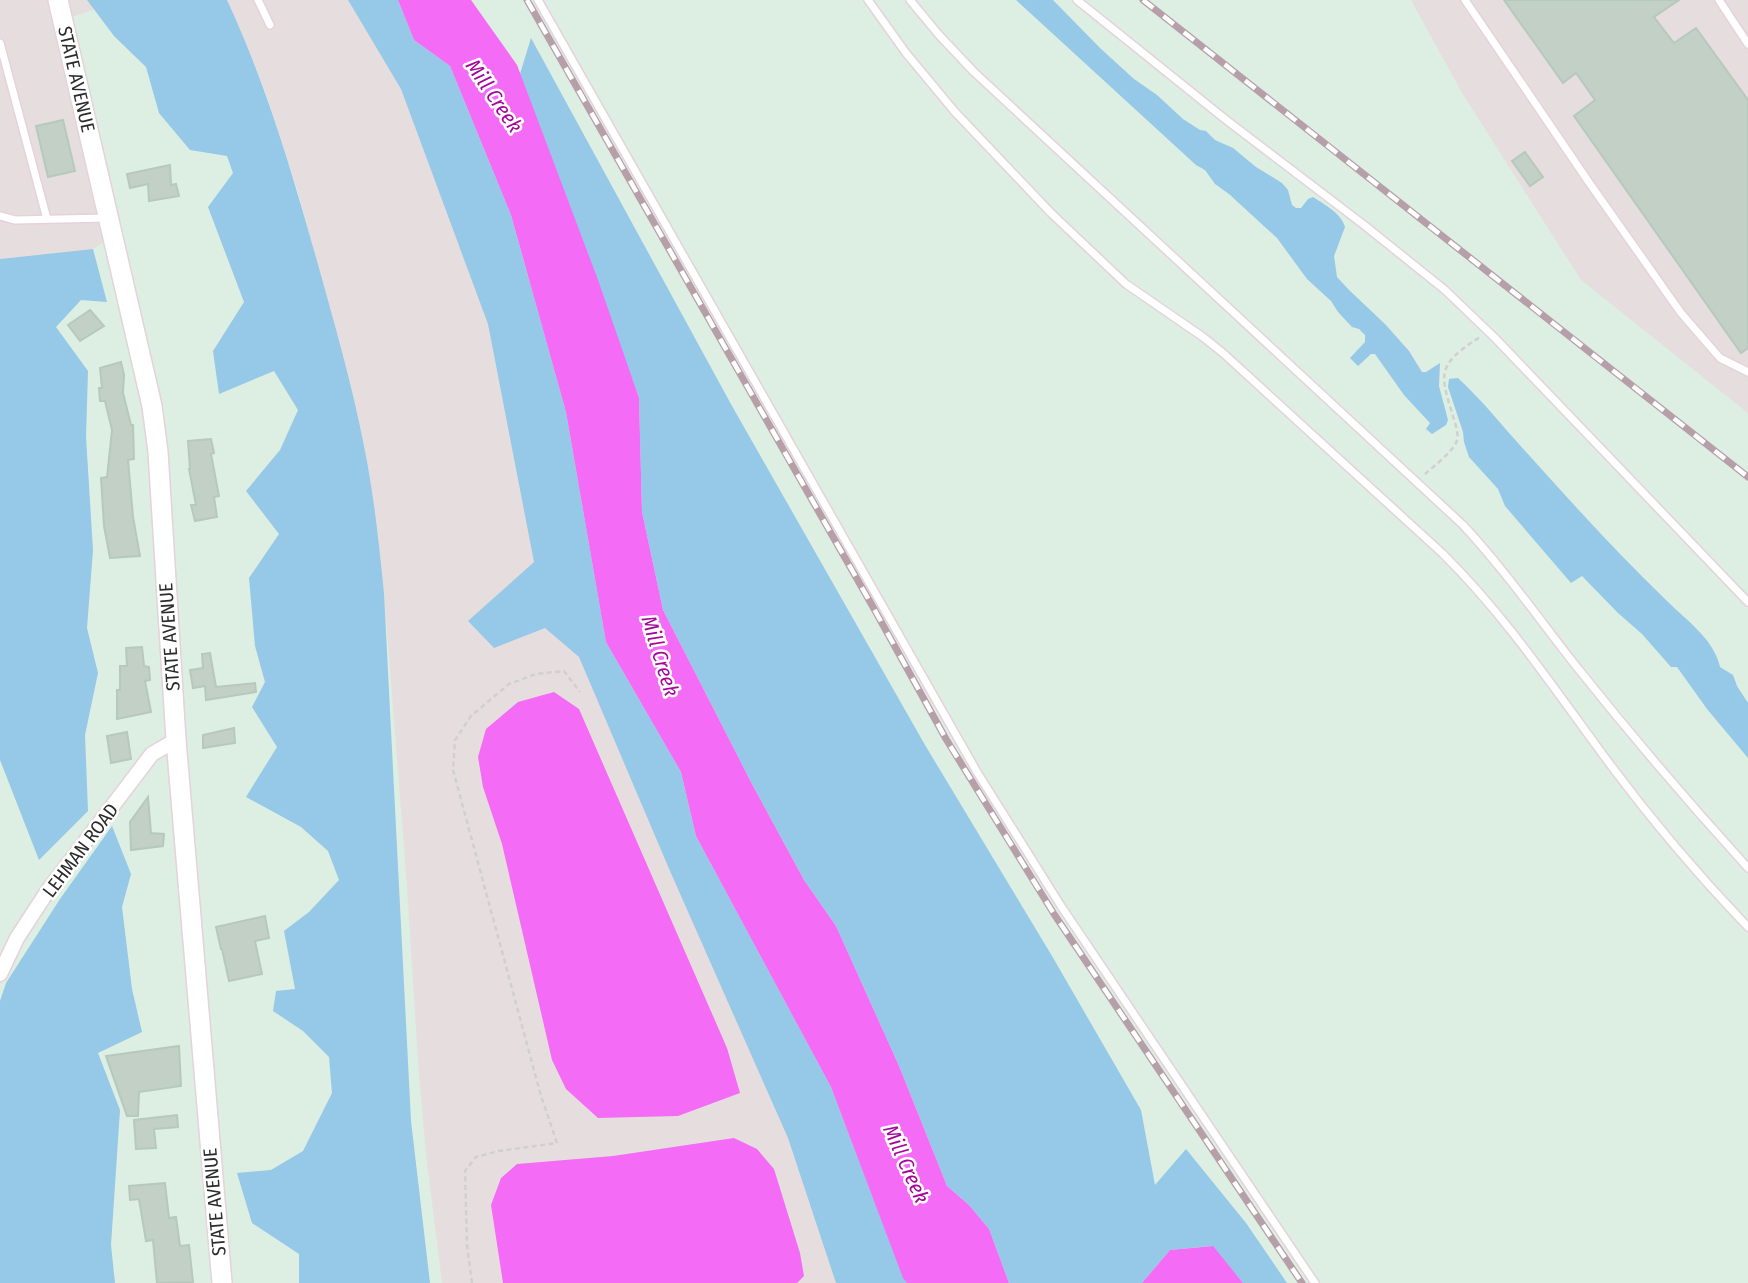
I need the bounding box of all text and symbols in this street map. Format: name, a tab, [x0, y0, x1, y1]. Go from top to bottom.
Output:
street label: STATE AVENUE	[53, 24, 100, 134]
water label: Mill Creek	[460, 54, 528, 138]
street label: STATE AVENUE	[154, 582, 185, 692]
water label: Mill Creek	[635, 612, 685, 700]
street label: LEHMAN ROAD	[38, 799, 123, 902]
water label: Mill Creek	[877, 1121, 935, 1207]
street label: STATE AVENUE	[198, 1147, 231, 1257]

